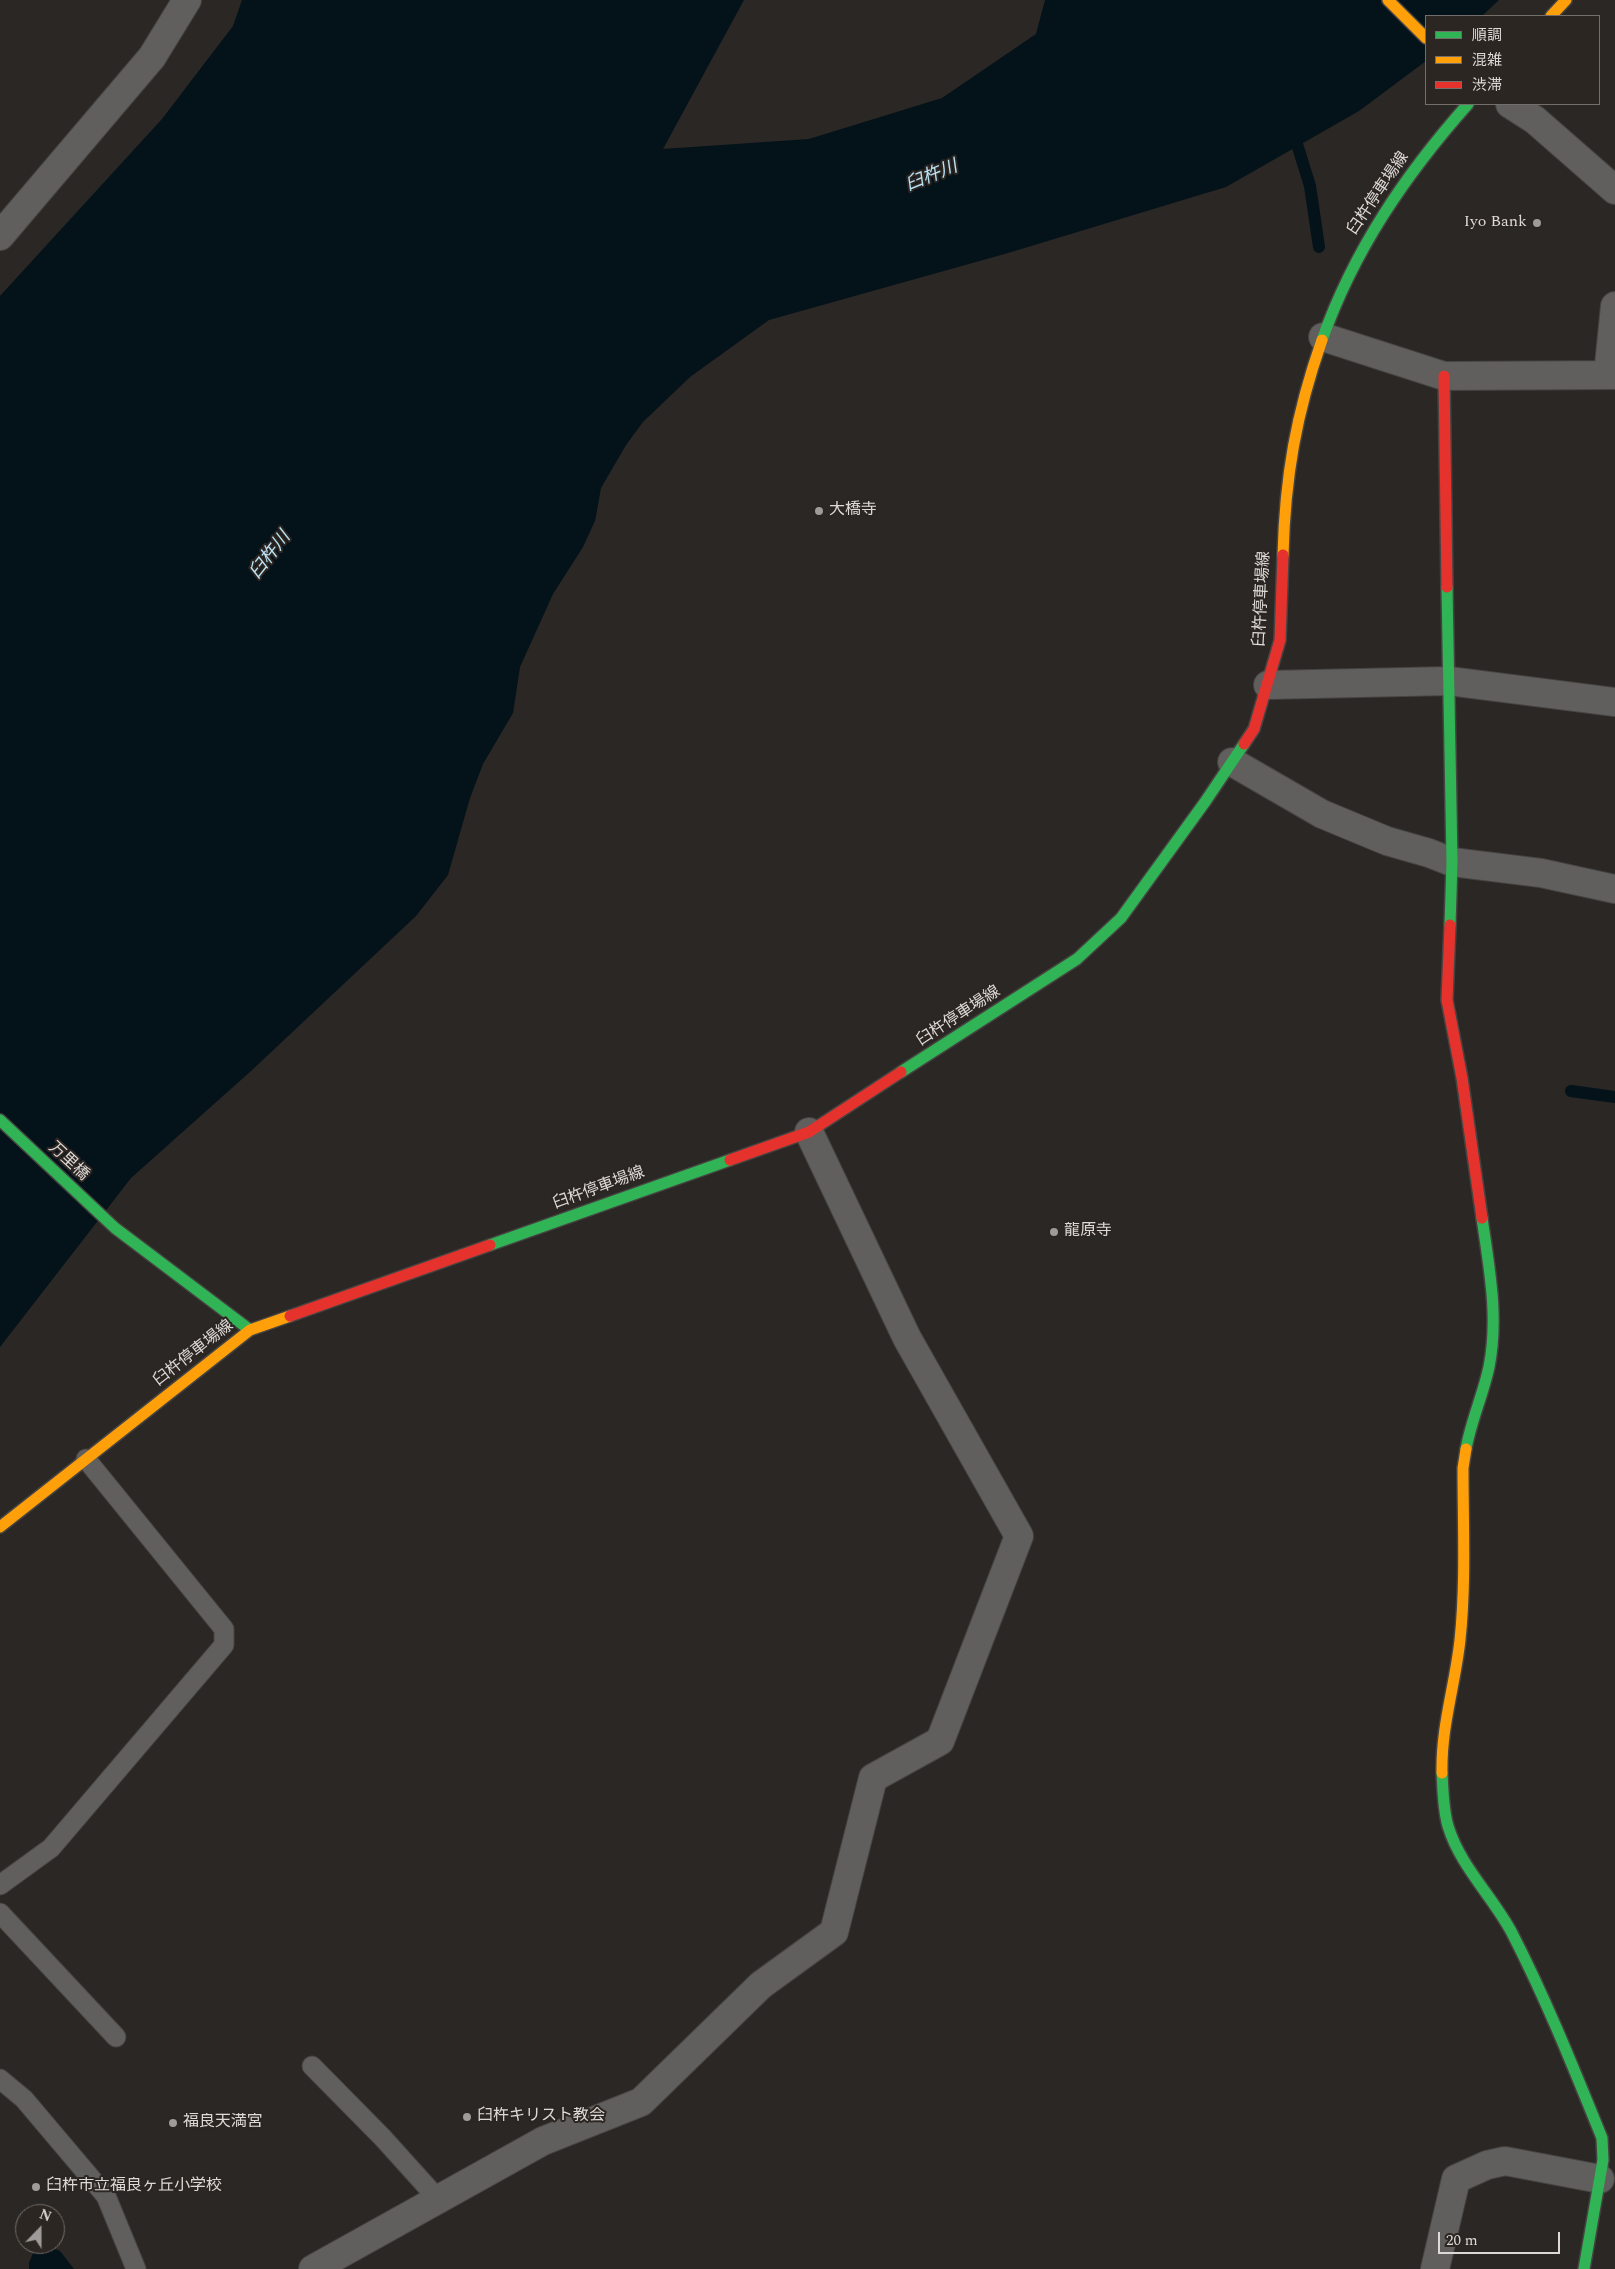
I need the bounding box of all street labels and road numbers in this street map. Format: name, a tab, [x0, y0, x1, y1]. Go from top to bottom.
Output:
street label: 臼杵停車場線	[1344, 149, 1414, 239]
street label: 臼杵停車場線	[1251, 551, 1275, 647]
street label: 臼杵停車場線	[914, 983, 1004, 1051]
street label: 万里橋	[44, 1139, 92, 1185]
street label: 臼杵停車場線	[551, 1164, 647, 1214]
street label: 臼杵停車場線	[150, 1317, 238, 1391]

